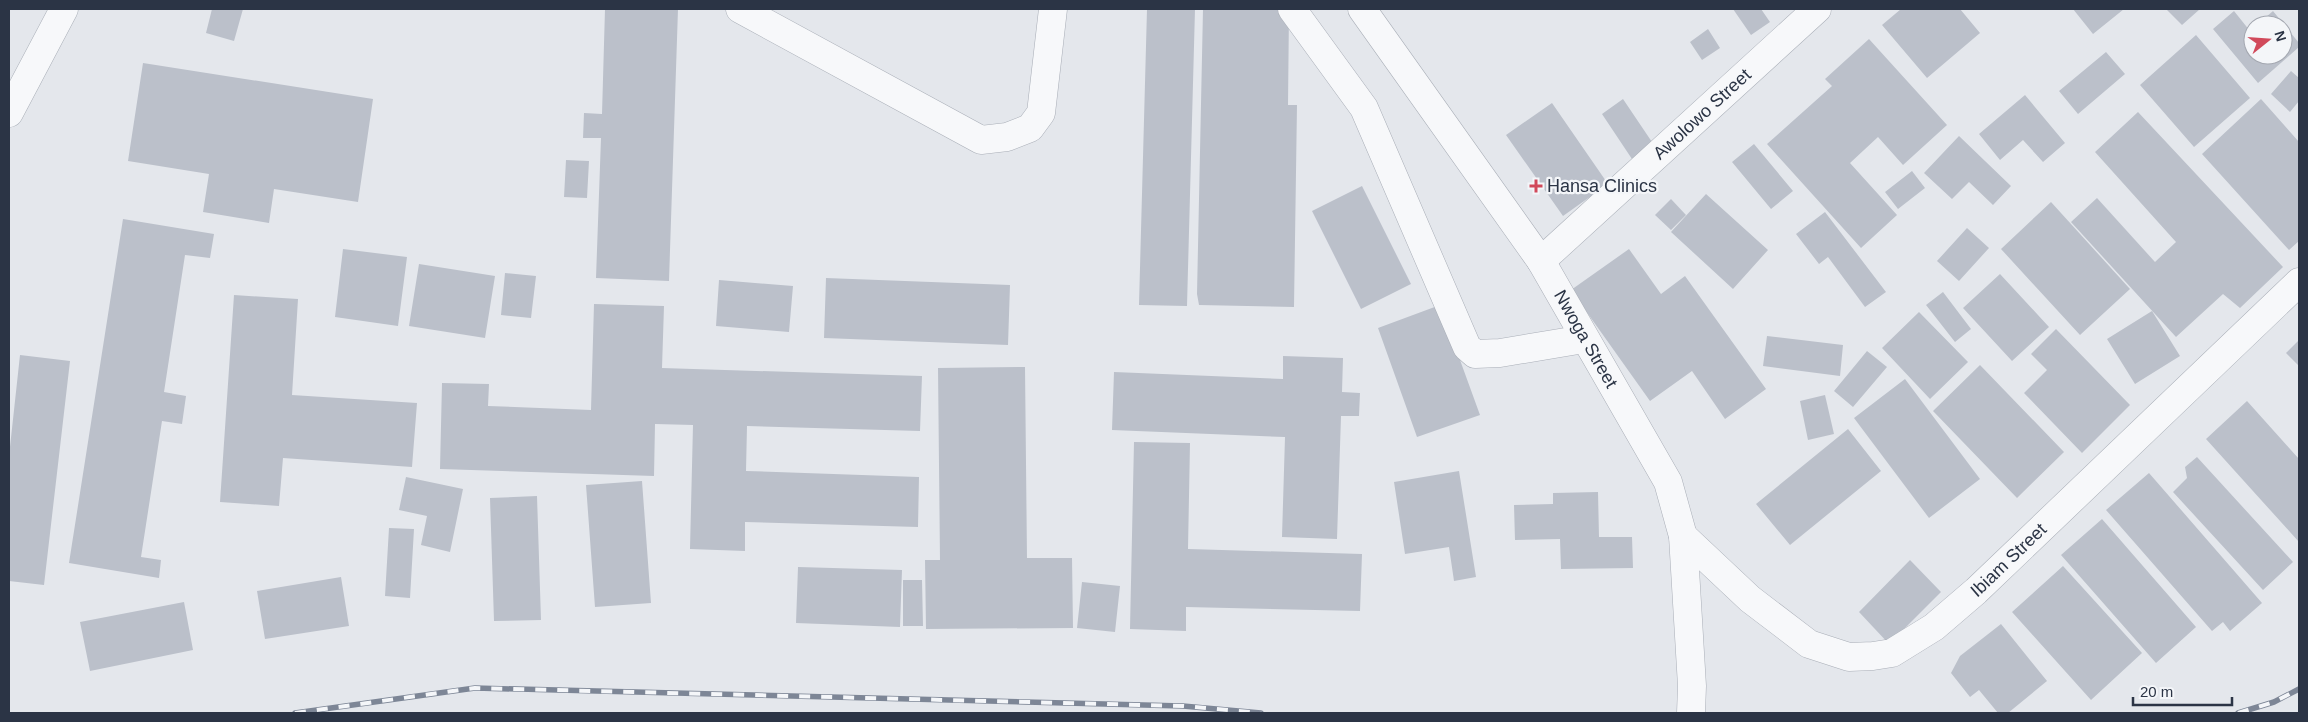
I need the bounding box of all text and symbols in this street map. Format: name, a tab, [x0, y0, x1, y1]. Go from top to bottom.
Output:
north arrow	[2243, 15, 2293, 65]
text: N	[2271, 29, 2290, 43]
street label: Awolowo Street	[1649, 65, 1755, 163]
place label: Hansa Clinics	[1547, 176, 1657, 196]
marker: Hansa Clinics	[1529, 179, 1543, 193]
street label: Nwoga Street	[1550, 287, 1622, 391]
street label: Ibiam Street	[1967, 519, 2050, 601]
scale bar	[2133, 674, 2232, 706]
text: 20 m	[2140, 683, 2173, 700]

